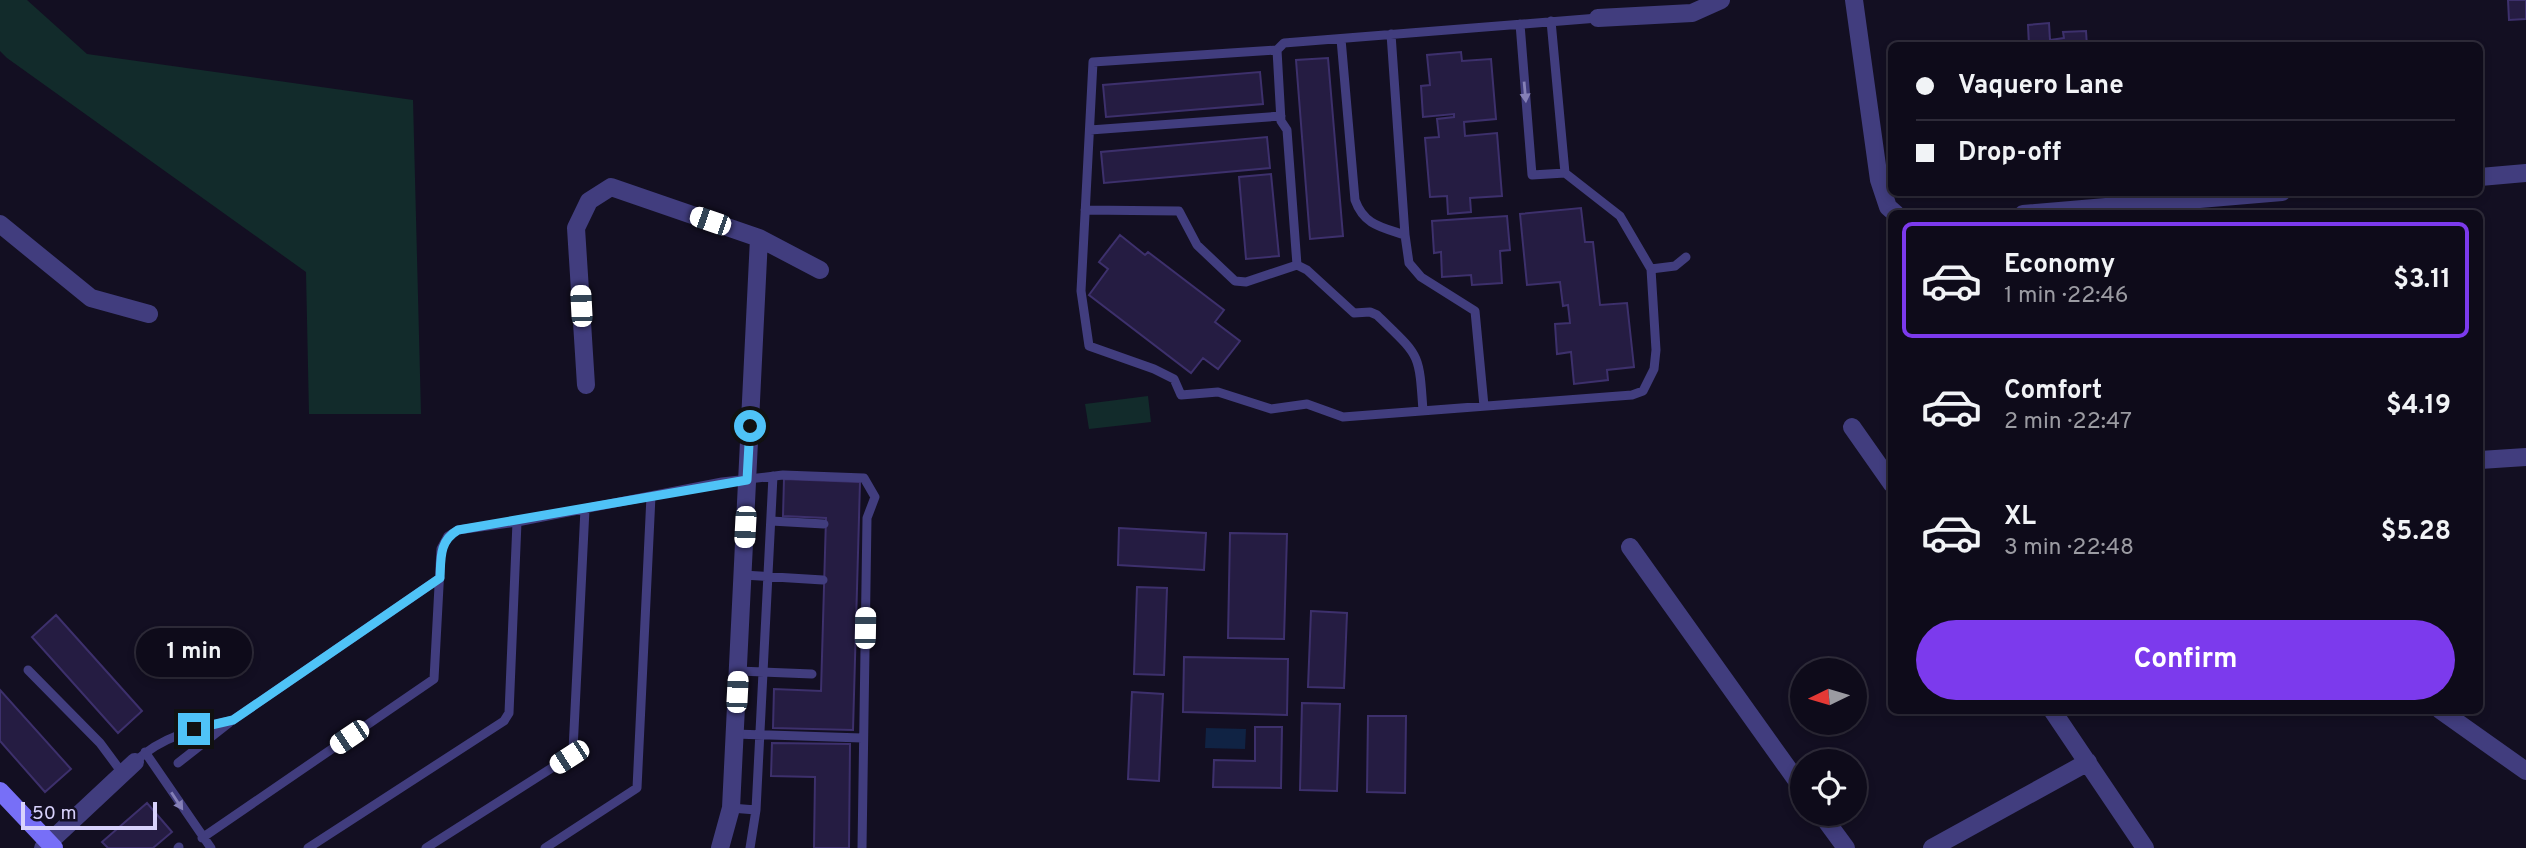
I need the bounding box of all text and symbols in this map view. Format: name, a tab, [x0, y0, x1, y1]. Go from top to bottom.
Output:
text: Vaquero Lane	[1958, 70, 2124, 103]
one-way arrow	[1520, 81, 1531, 103]
text: Drop-off	[1958, 137, 2061, 170]
car	[687, 204, 734, 238]
icon: car	[1920, 249, 1983, 312]
text: Economy	[2004, 249, 2115, 282]
text: $3.11	[2393, 264, 2451, 297]
text: 1 min · 22:46	[2004, 282, 2128, 311]
car	[570, 284, 593, 328]
icon: car	[1920, 375, 1983, 438]
text: Comfort	[2004, 375, 2102, 408]
text: $4.19	[2386, 390, 2451, 423]
text: 2 min · 22:47	[2004, 408, 2132, 437]
route start	[734, 410, 766, 442]
icon: car	[1920, 501, 1983, 564]
text: XL	[2004, 501, 2036, 534]
car	[734, 505, 757, 549]
text: $5.28	[2381, 516, 2451, 549]
text: 3 min · 22:48	[2004, 534, 2134, 563]
car	[855, 607, 876, 649]
button: Confirm	[1916, 620, 2455, 700]
callout: 1 min	[136, 628, 252, 676]
text: 1 min	[166, 638, 222, 667]
north arrow	[1790, 658, 1867, 735]
map controls	[1790, 658, 1867, 826]
car	[726, 670, 749, 714]
route end	[178, 713, 210, 745]
car	[326, 717, 373, 757]
car	[546, 737, 593, 777]
button: locate	[1790, 749, 1867, 826]
one-way arrow	[170, 792, 184, 810]
scale bar	[21, 799, 158, 831]
text: 50 m	[32, 802, 77, 826]

